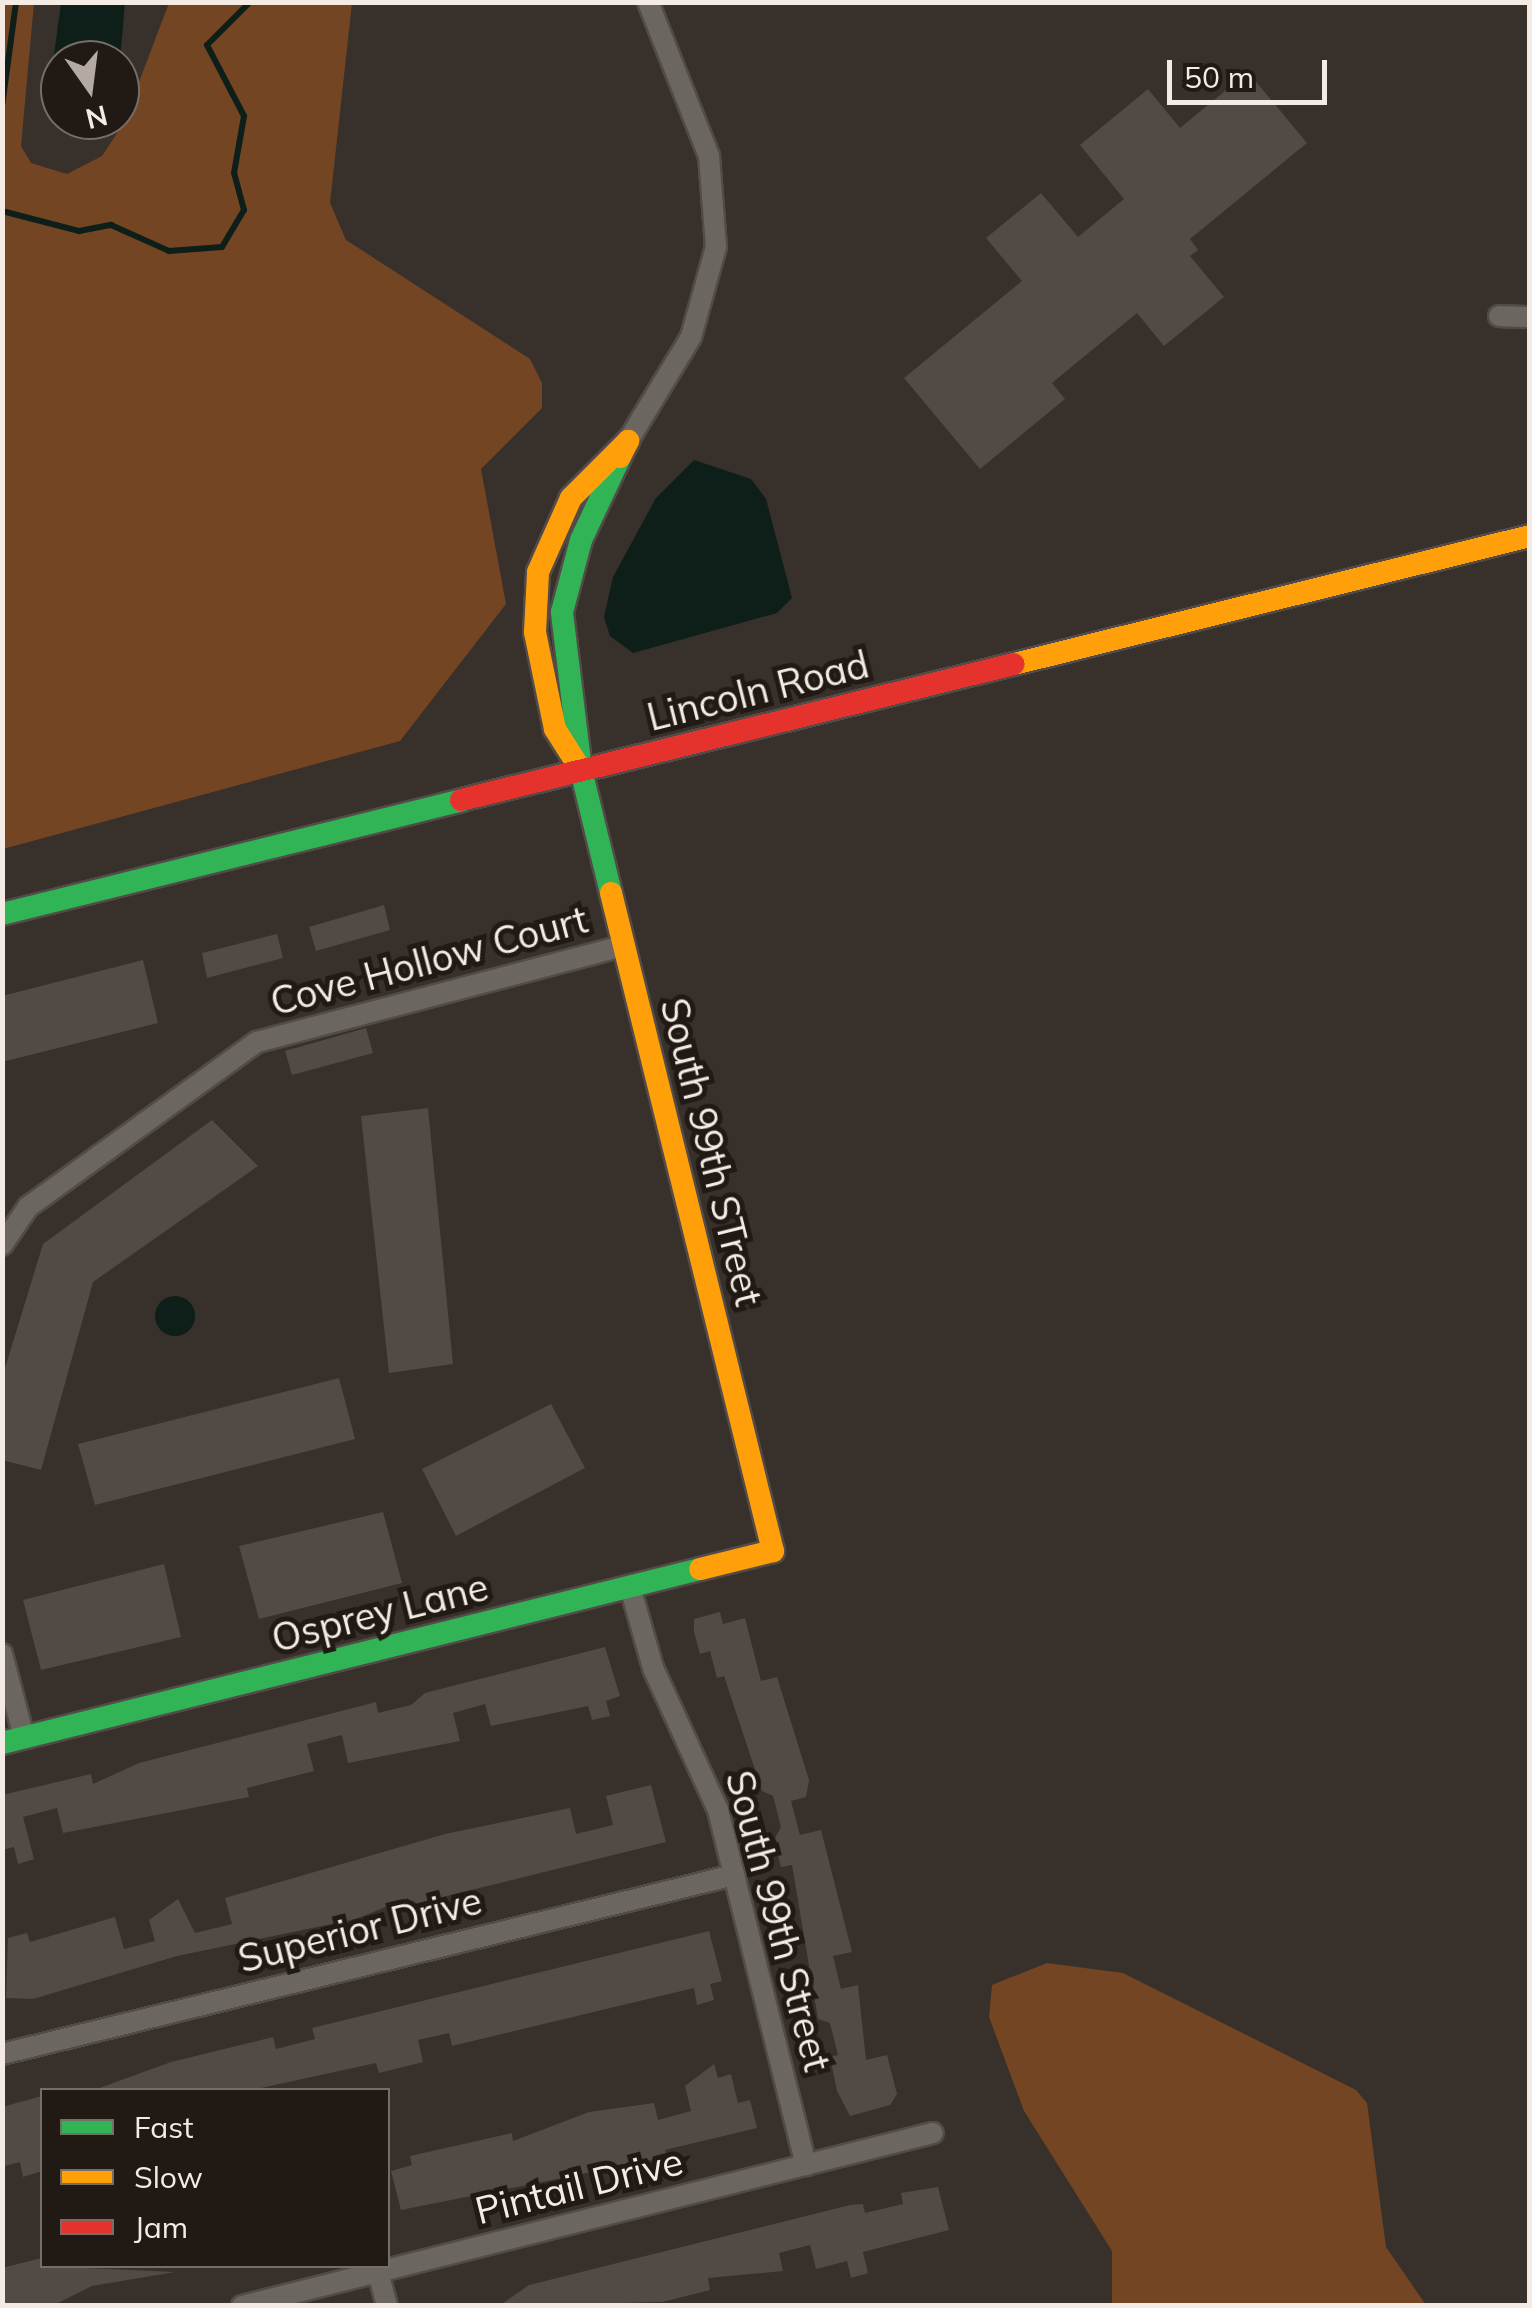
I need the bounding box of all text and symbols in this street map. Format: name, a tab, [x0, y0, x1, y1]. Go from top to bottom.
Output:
north arrow	[40, 40, 140, 140]
scale bar	[1172, 40, 1332, 102]
text: 50 m	[1184, 58, 1254, 96]
text: N	[82, 98, 111, 137]
street label: Lincoln Road	[643, 641, 873, 741]
street label: Cove Hollow Court	[266, 897, 592, 1025]
street label: South 99th STreet	[651, 994, 771, 1310]
street label: Osprey Lane	[267, 1564, 493, 1662]
street label: South 99th Street	[716, 1766, 840, 2076]
street label: Superior Drive	[234, 1878, 486, 1982]
legend	[40, 2088, 390, 2268]
text: Fast	[134, 2108, 194, 2146]
street label: Pintail Drive	[471, 2138, 687, 2234]
text: Slow	[134, 2158, 203, 2196]
text: Jam	[134, 2208, 188, 2246]

